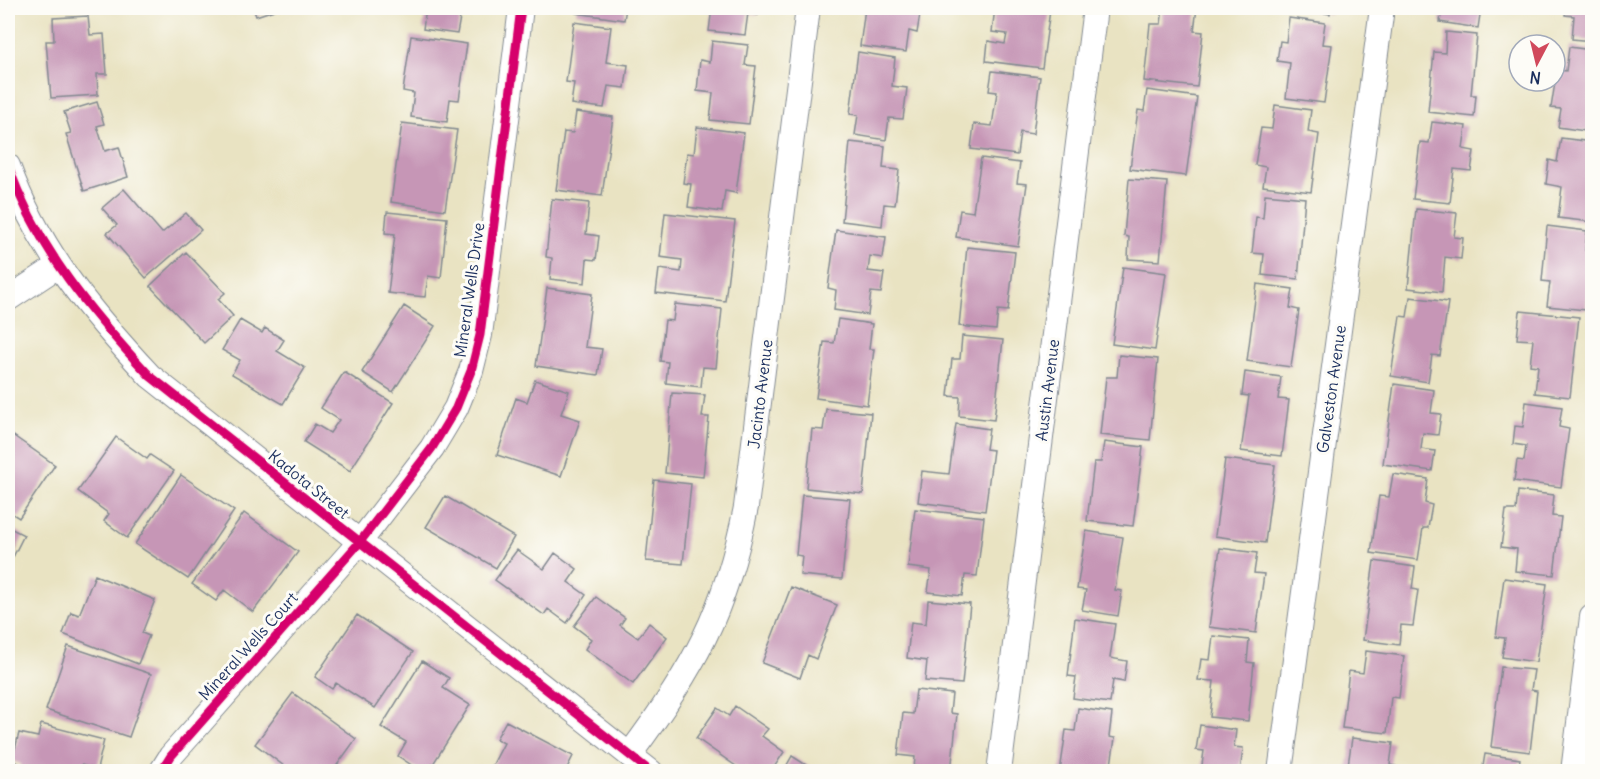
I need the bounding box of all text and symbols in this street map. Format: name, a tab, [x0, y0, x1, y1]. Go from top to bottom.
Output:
north arrow	[1507, 33, 1567, 93]
text: N	[1528, 67, 1542, 88]
street label: Mineral Wells Drive	[450, 221, 488, 359]
street label: Galveston Avenue	[1312, 324, 1350, 454]
street label: Jacinto Avenue	[743, 338, 777, 450]
street label: Austin Avenue	[1031, 338, 1063, 442]
street label: Kadota Street	[265, 445, 354, 523]
street label: Mineral Wells Court	[194, 587, 302, 704]

